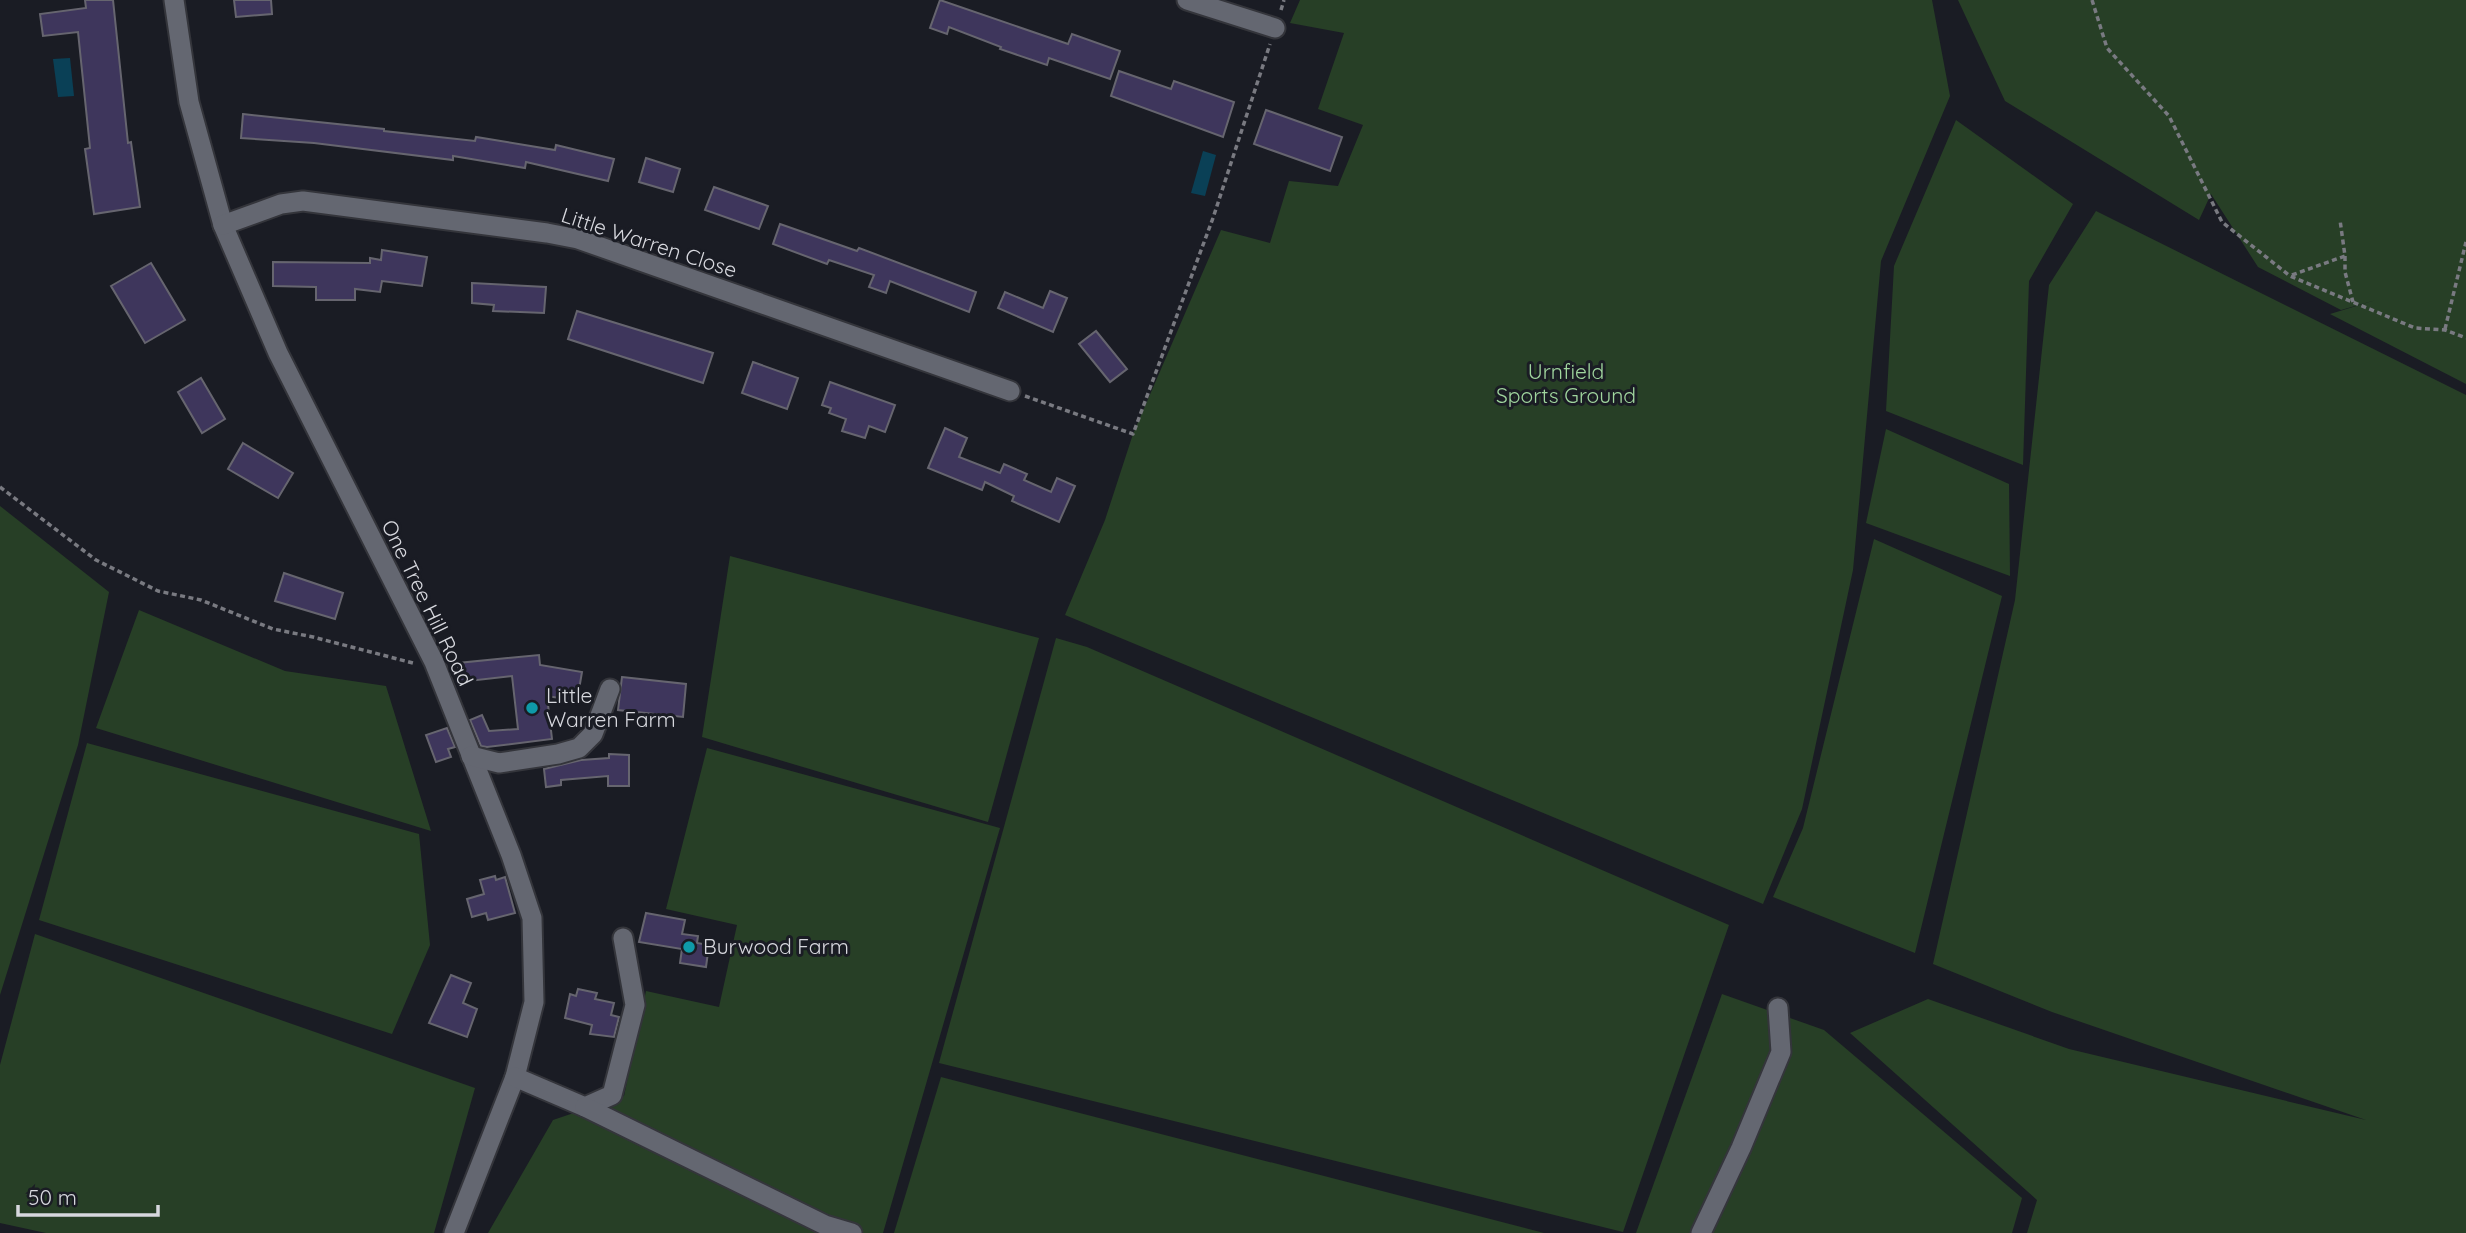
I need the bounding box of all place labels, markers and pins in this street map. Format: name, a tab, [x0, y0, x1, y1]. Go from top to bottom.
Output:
place label: Little Warren Farm	[546, 682, 676, 732]
marker: Little Warren Farm	[524, 700, 540, 716]
place label: Burwood Farm	[703, 933, 849, 959]
marker: Burwood Farm	[681, 939, 697, 955]

